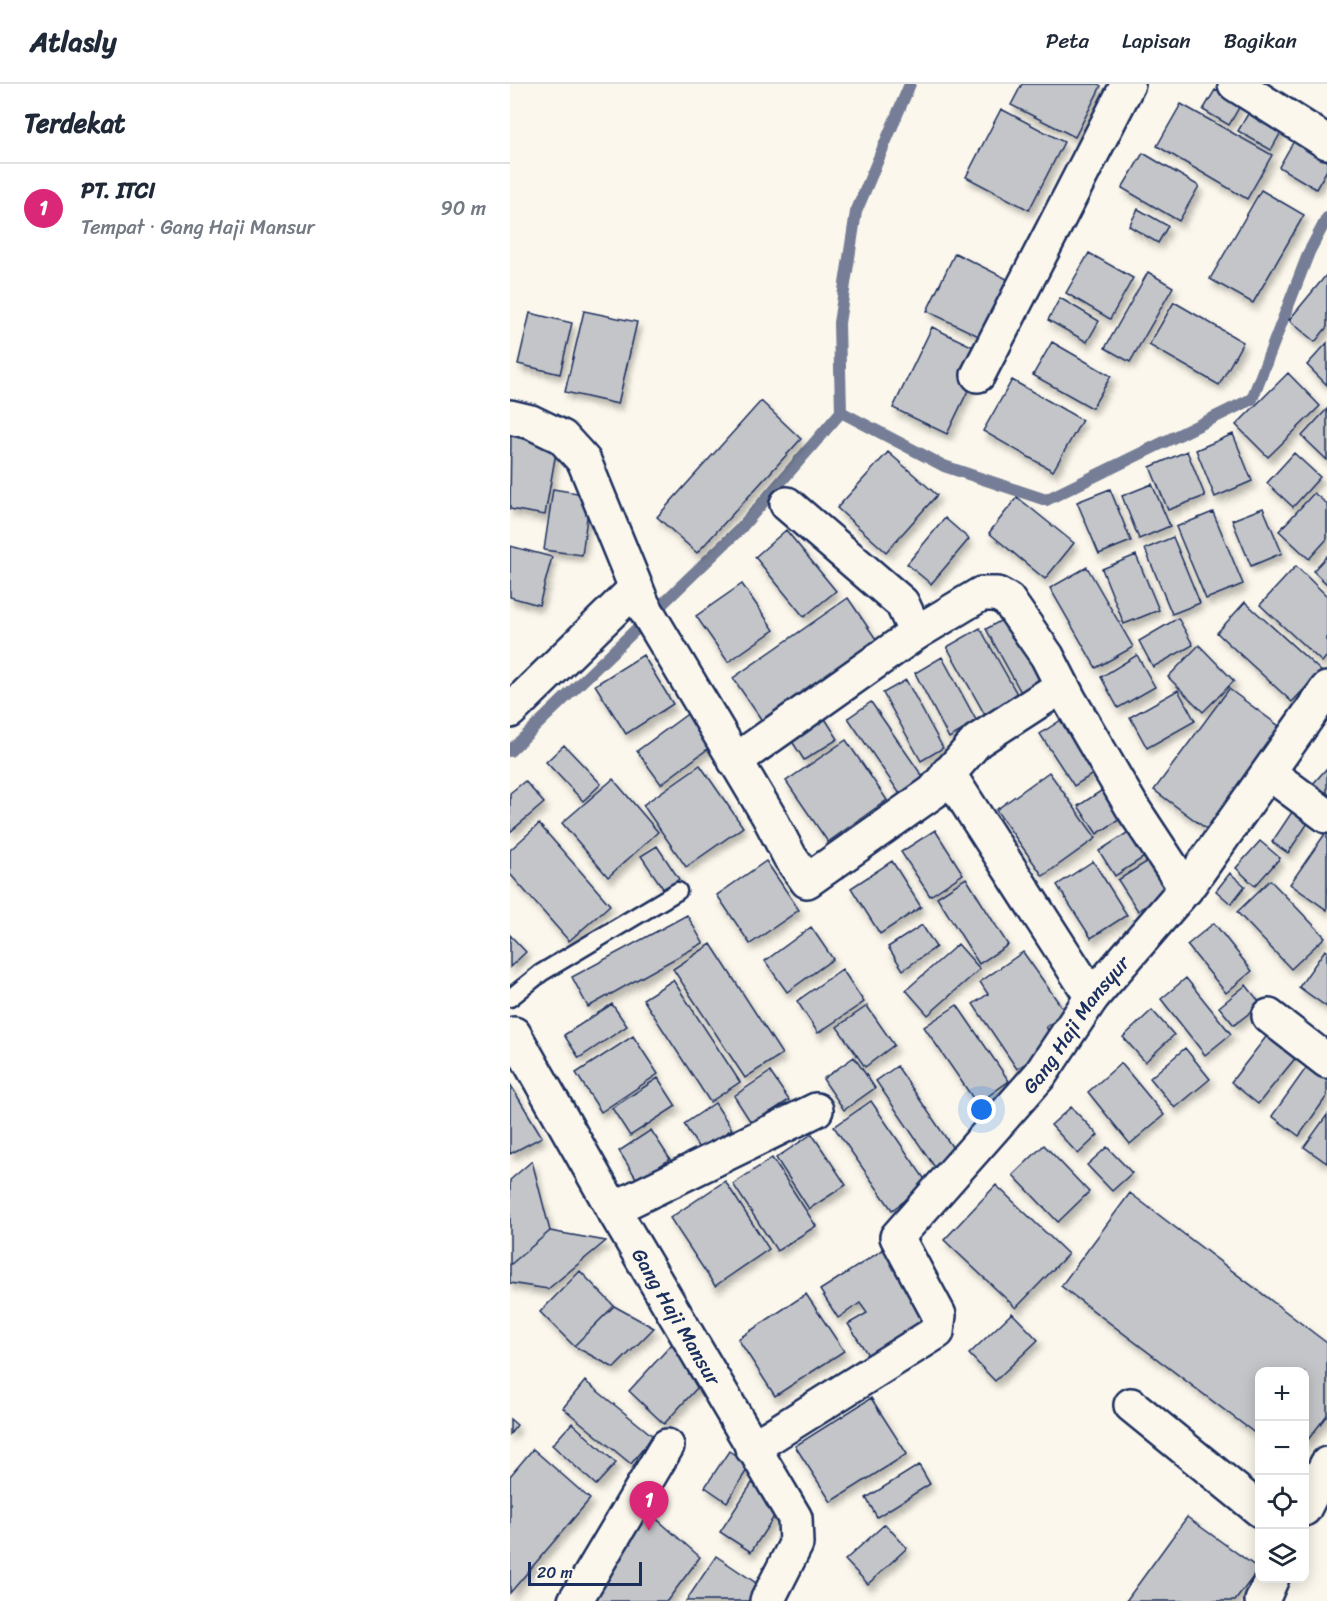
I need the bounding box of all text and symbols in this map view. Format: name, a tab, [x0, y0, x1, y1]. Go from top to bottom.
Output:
text: Atlasly	[30, 17, 117, 66]
text: Peta	[1046, 22, 1089, 60]
text: Lapisan	[1122, 22, 1191, 60]
text: Bagikan	[1224, 22, 1297, 60]
text: Terdekat	[24, 100, 125, 146]
text: PT. ITCI	[81, 171, 155, 210]
text: 1	[39, 191, 48, 226]
text: 90 m	[441, 191, 486, 226]
text: Tempat · Gang Haji Mansur	[81, 210, 315, 245]
street label: Gang Haji Mansyur	[1014, 946, 1140, 1102]
your location	[967, 1095, 996, 1124]
street label: Gang Haji Mansur	[622, 1241, 731, 1393]
map controls	[1255, 1367, 1309, 1583]
button: +	[1255, 1367, 1309, 1421]
button: −	[1255, 1421, 1309, 1475]
button: locate	[1255, 1475, 1309, 1529]
pin: 1	[630, 1482, 668, 1531]
button: layers	[1255, 1529, 1309, 1583]
text: 20 m	[537, 1558, 573, 1587]
scale bar	[528, 1559, 642, 1586]

